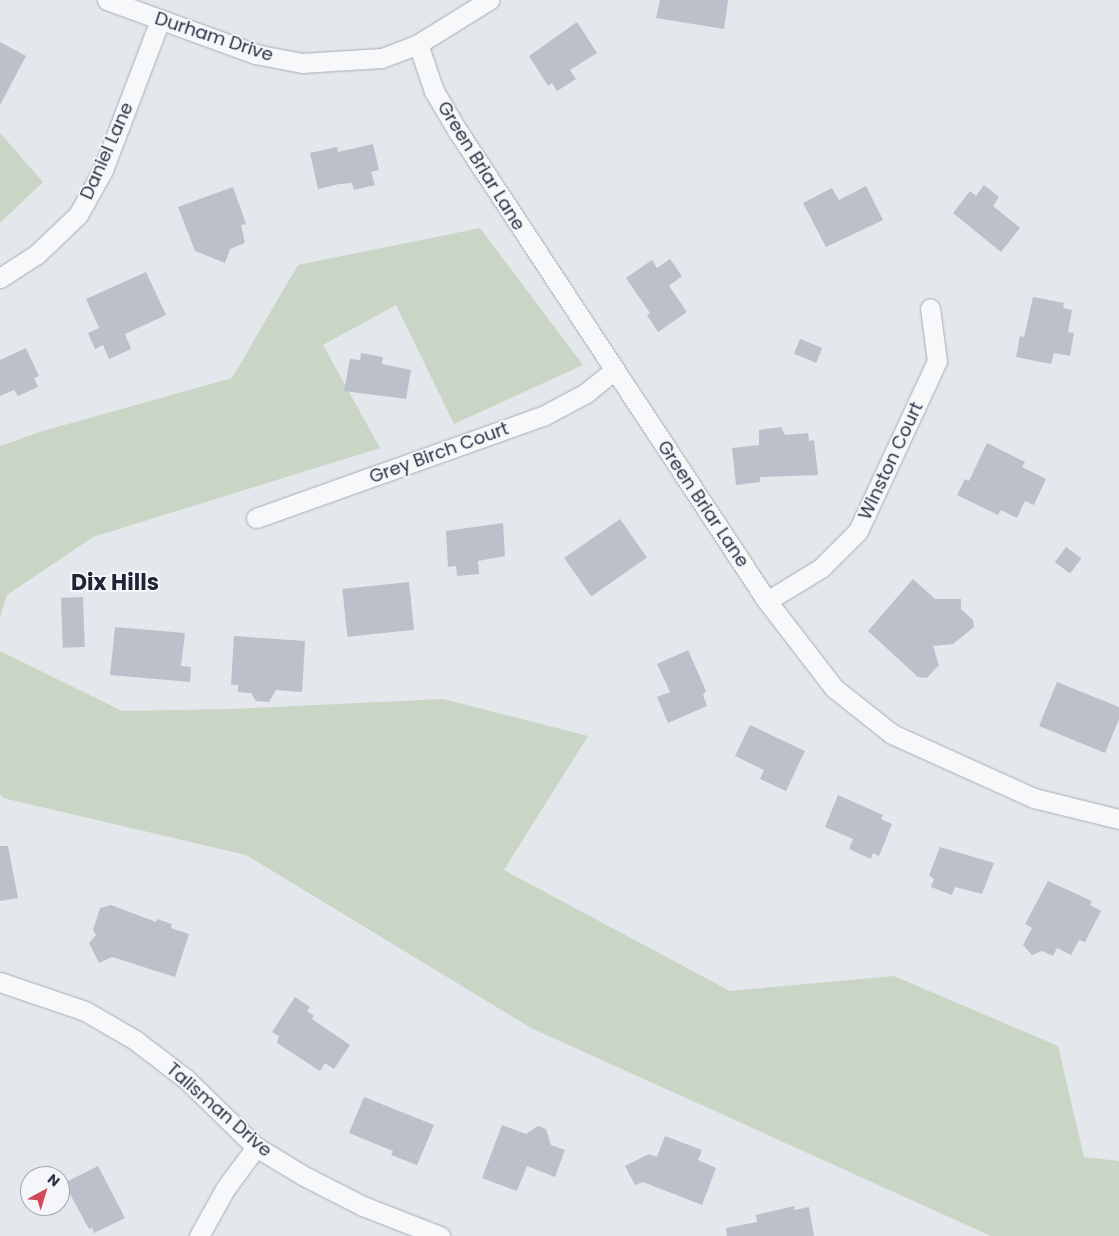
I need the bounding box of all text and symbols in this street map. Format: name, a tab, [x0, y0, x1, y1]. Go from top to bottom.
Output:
street label: Durham Drive	[152, 8, 276, 66]
street label: Green Briar Lane	[433, 98, 529, 234]
street label: Daniel Lane	[76, 99, 138, 203]
street label: Winston Court	[854, 399, 928, 523]
street label: Grey Birch Court	[366, 418, 512, 488]
street label: Green Briar Lane	[653, 437, 753, 571]
district label: Dix Hills	[71, 570, 159, 596]
street label: Talisman Drive	[162, 1058, 276, 1162]
north arrow	[20, 1166, 70, 1216]
text: N	[43, 1169, 64, 1191]

